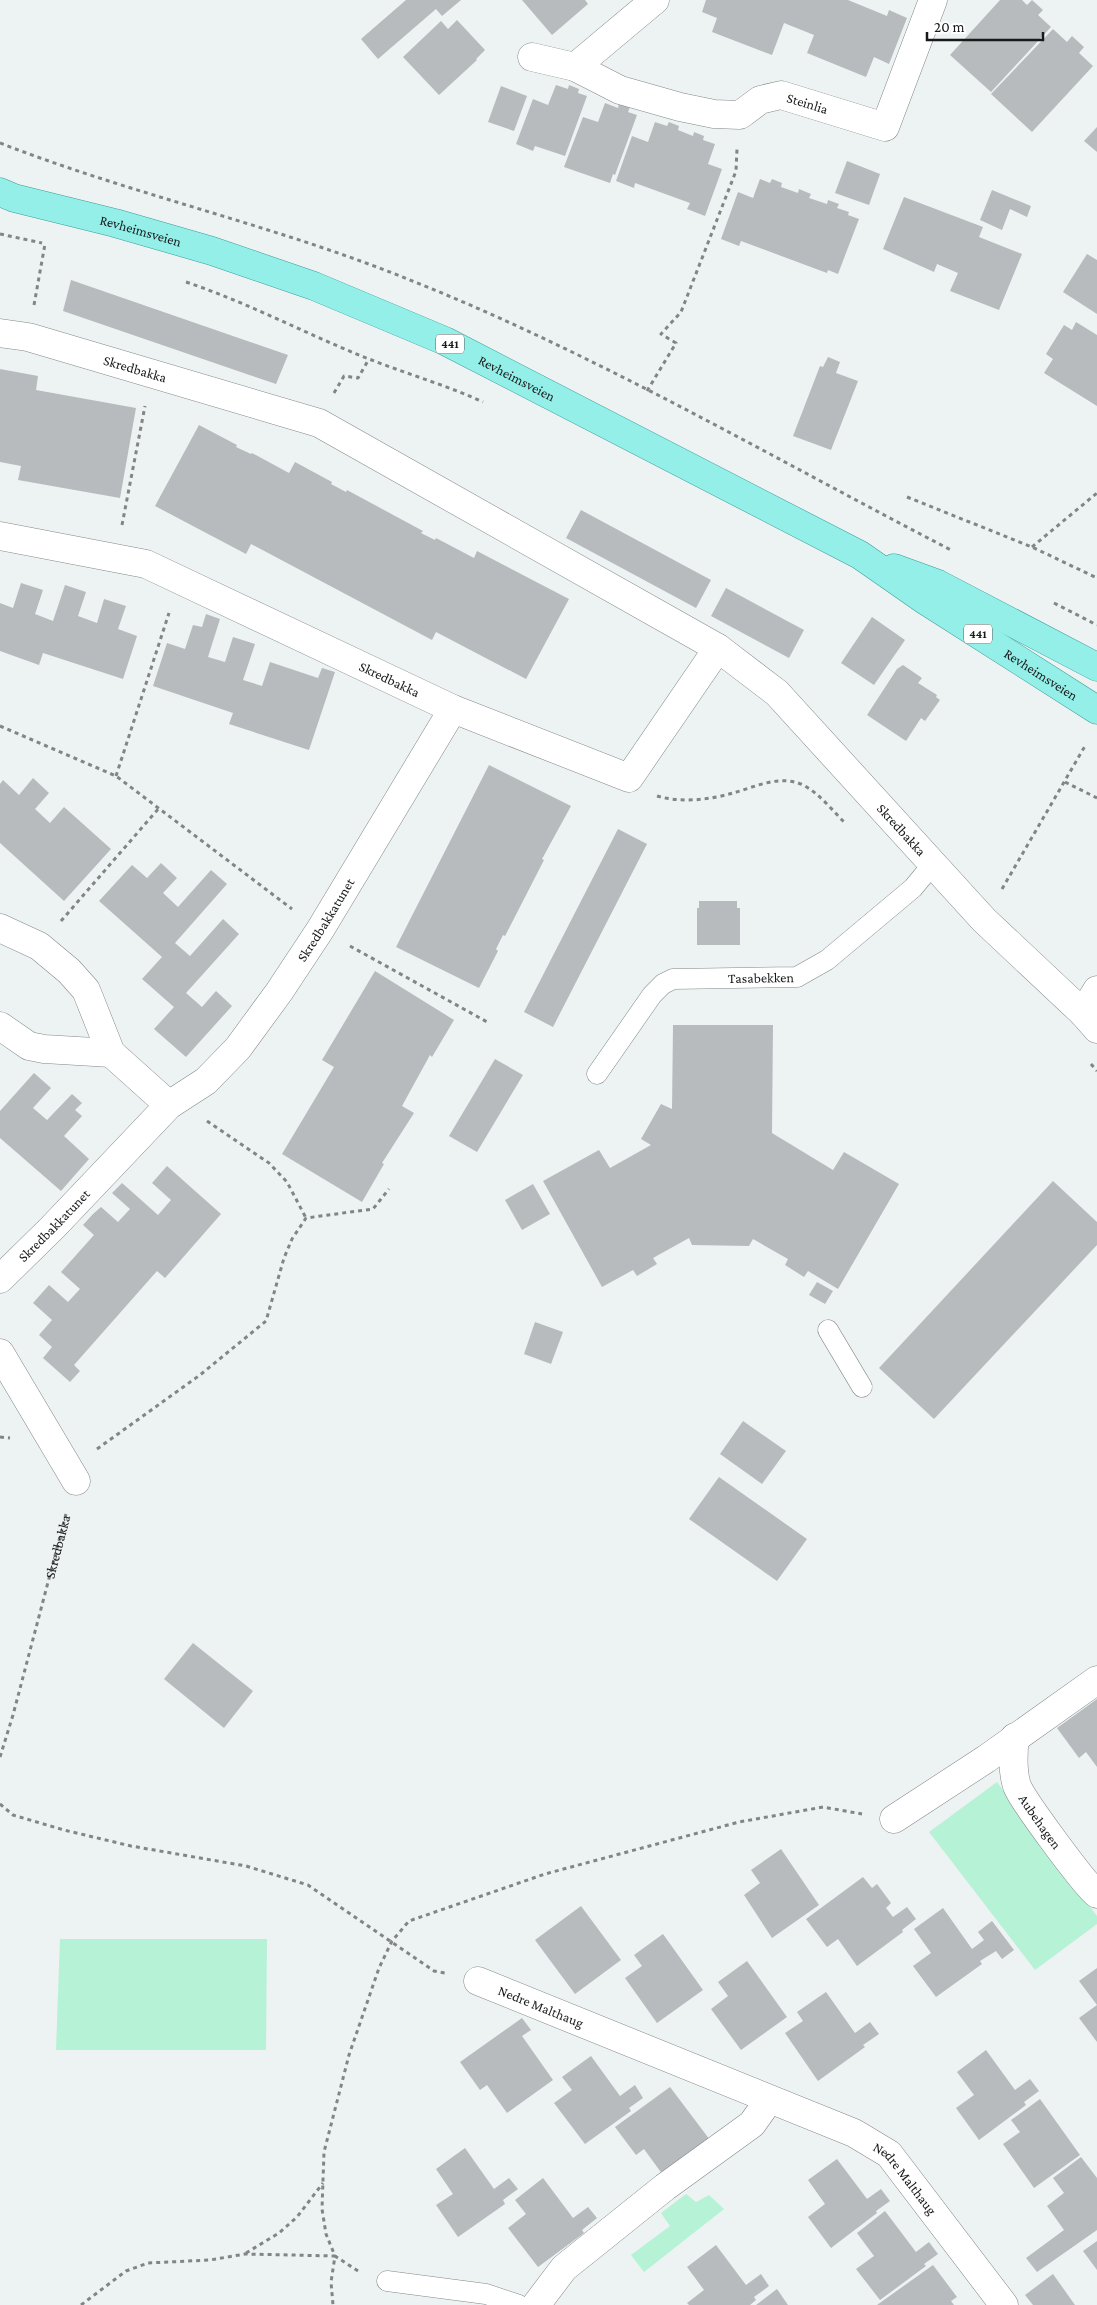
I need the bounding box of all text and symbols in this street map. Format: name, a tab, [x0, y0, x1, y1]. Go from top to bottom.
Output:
scale bar	[927, 10, 1043, 42]
text: 20 m	[934, 19, 965, 35]
street label: Steinlia	[785, 89, 831, 117]
street label: Revheimsveien	[98, 212, 184, 250]
road number: 441	[436, 334, 464, 354]
street label: Skredbakka	[102, 352, 169, 386]
street label: Revheimsveien	[476, 352, 558, 405]
road number: 441	[964, 624, 992, 644]
street label: Revheimsveien	[1001, 645, 1081, 704]
street label: Skredbakka	[357, 658, 423, 700]
street label: Skredbakka	[874, 800, 930, 859]
street label: Skredbakkatunet	[293, 875, 358, 965]
street label: Tasabekken	[728, 969, 795, 986]
street label: Skredbakkatunet	[15, 1185, 93, 1265]
street label: Skredbakka	[41, 1513, 74, 1580]
street label: Aubehagen	[1016, 1791, 1065, 1852]
street label: Nedre Malthaug	[496, 1982, 586, 2031]
street label: Nedre Malthaug	[870, 2139, 940, 2218]

